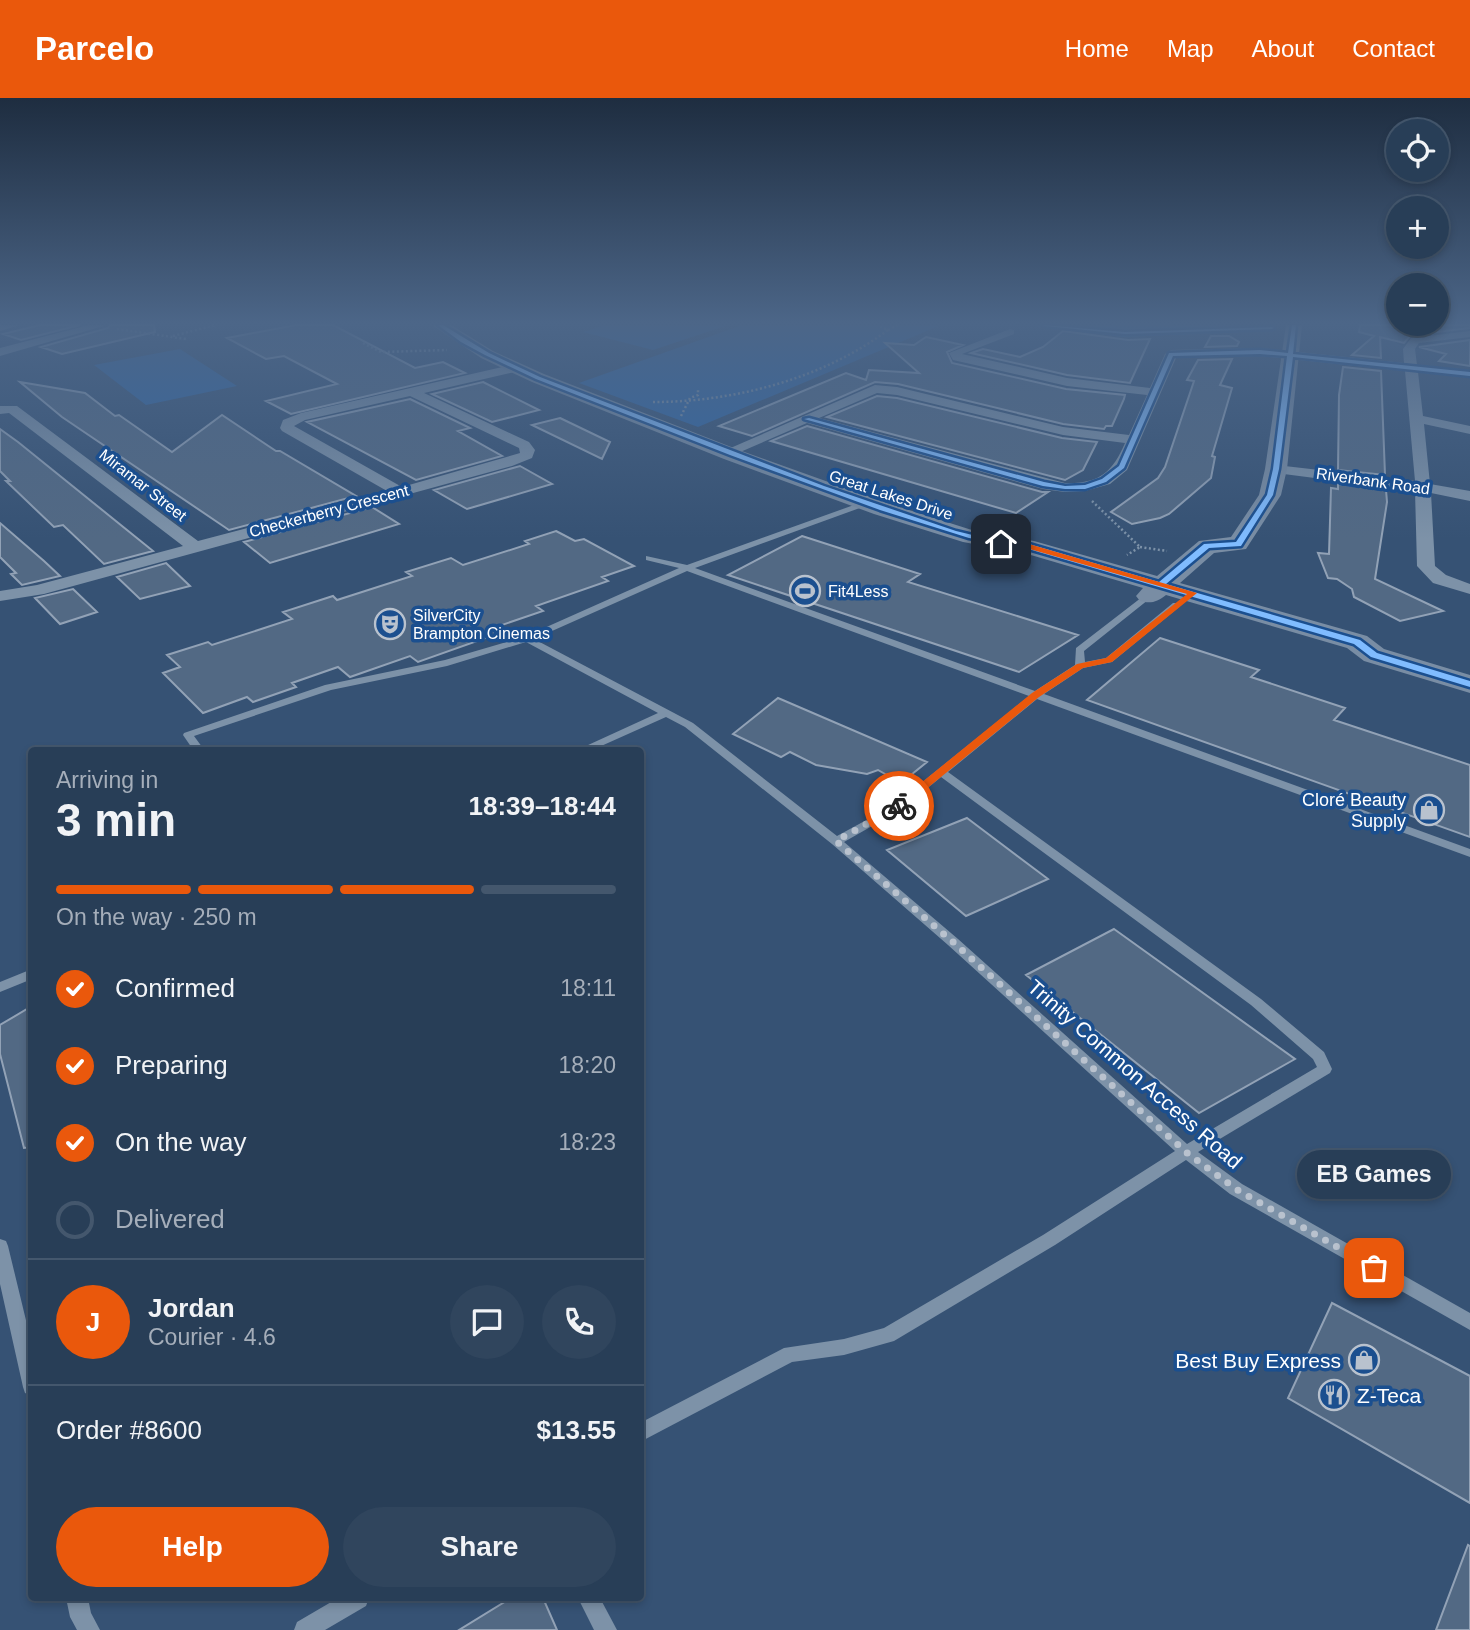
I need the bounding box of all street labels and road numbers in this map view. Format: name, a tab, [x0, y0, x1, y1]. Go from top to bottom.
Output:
street label: Miramar Street	[96, 446, 190, 525]
street label: Riverbank Road	[1315, 465, 1431, 497]
street label: Great Lakes Drive	[827, 467, 955, 523]
street label: Checkerberry Crescent	[247, 481, 411, 540]
street label: Trinity Common Access Road	[1023, 975, 1247, 1173]

